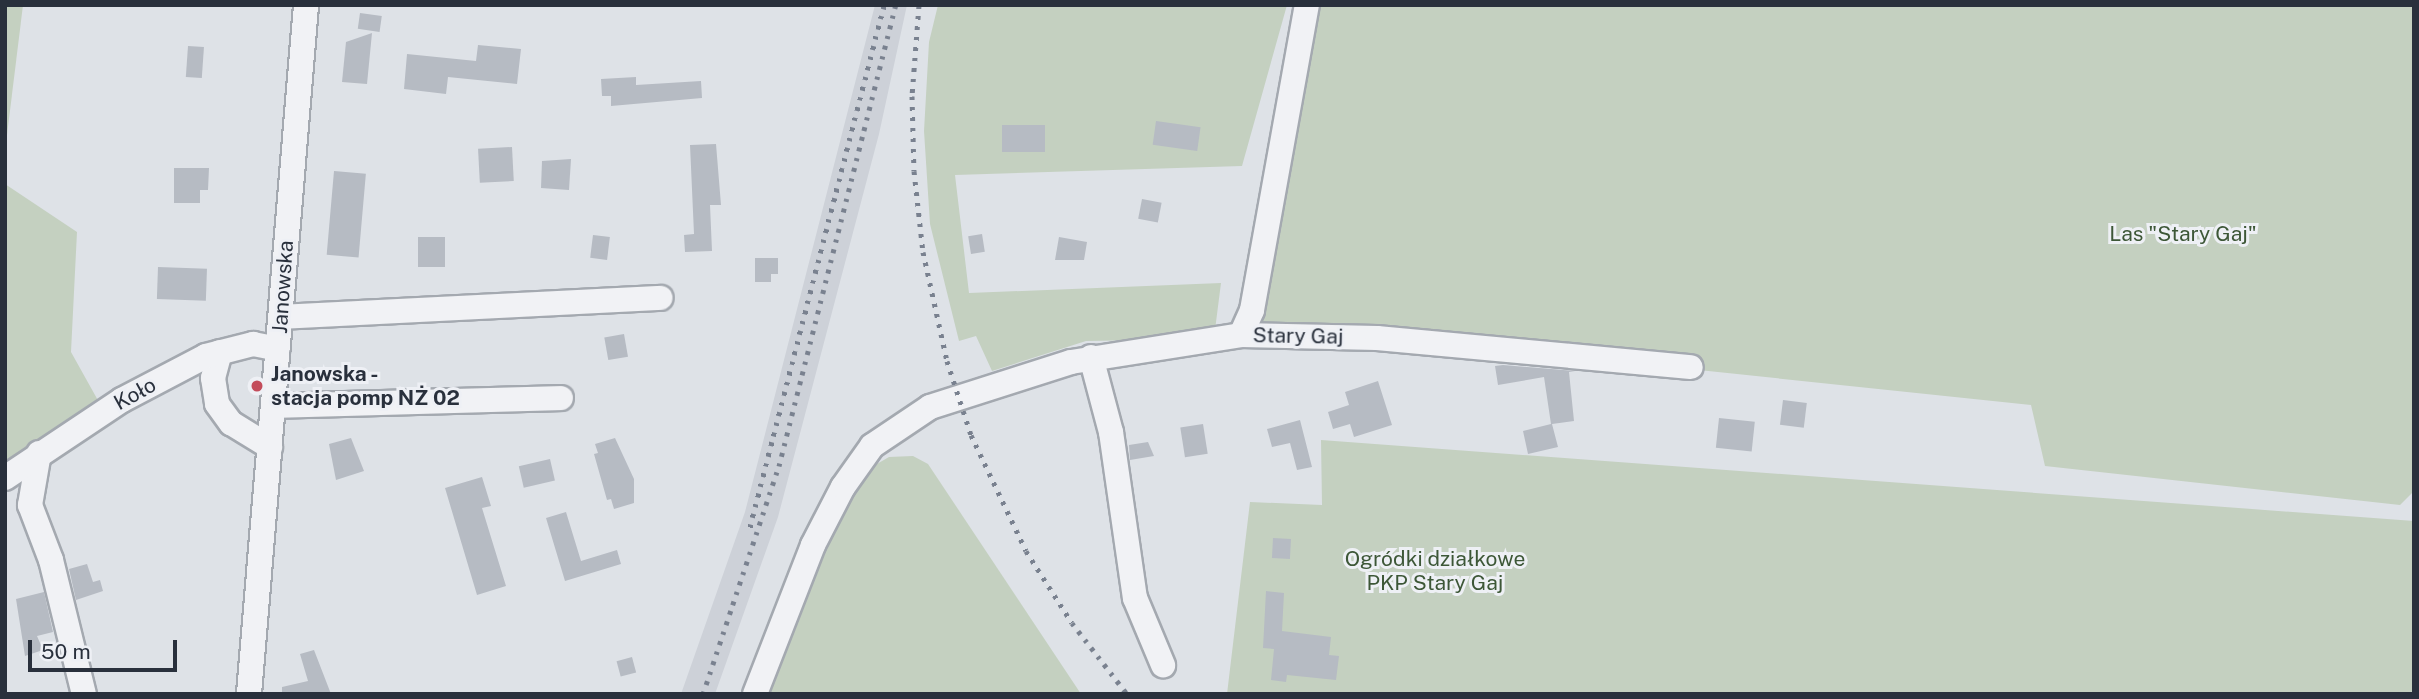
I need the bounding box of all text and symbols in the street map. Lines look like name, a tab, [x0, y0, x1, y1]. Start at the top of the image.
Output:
park label: Las "Stary Gaj"	[2109, 221, 2257, 247]
street label: Janowska	[267, 239, 299, 335]
street label: Stary Gaj	[1252, 323, 1344, 349]
place label: Janowska - stacja pomp NŻ 02	[271, 361, 460, 411]
street label: Koło	[109, 372, 161, 416]
marker: Janowska - stacja pomp NŻ 02	[249, 378, 265, 394]
park label: Ogródki działkowe PKP Stary Gaj	[1345, 546, 1525, 596]
scale bar	[32, 626, 180, 670]
text: 50 m	[41, 639, 91, 664]

